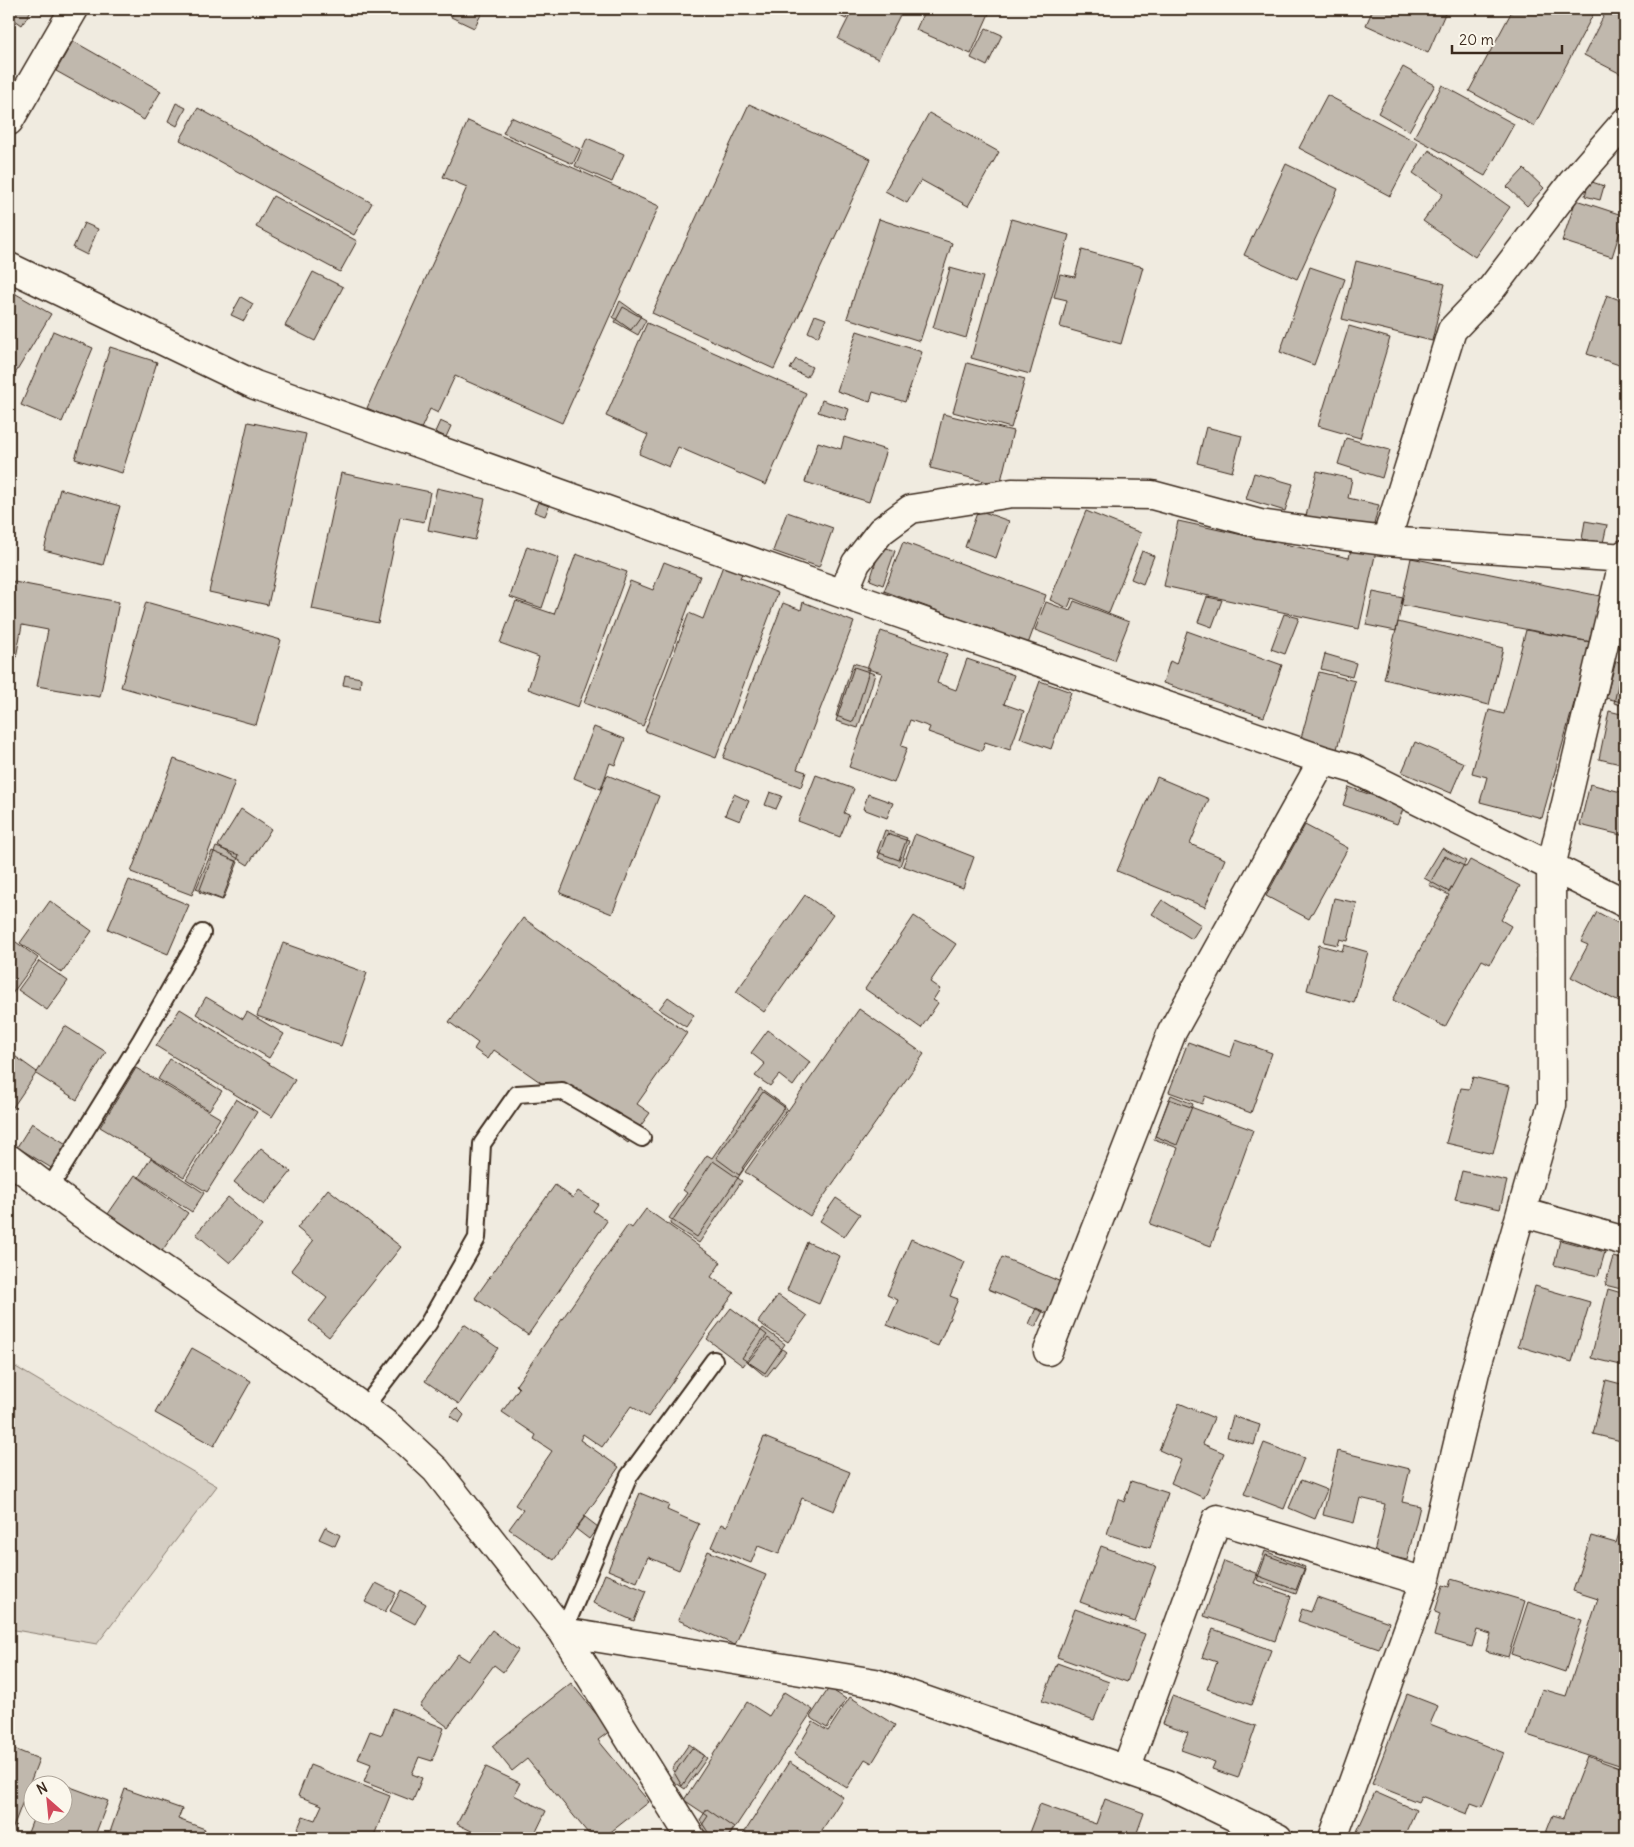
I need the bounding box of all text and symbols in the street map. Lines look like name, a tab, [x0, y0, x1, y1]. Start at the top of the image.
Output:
scale bar	[1452, 22, 1562, 54]
text: 20 m	[1459, 30, 1494, 49]
north arrow	[22, 1774, 72, 1824]
text: N	[34, 1778, 50, 1799]

